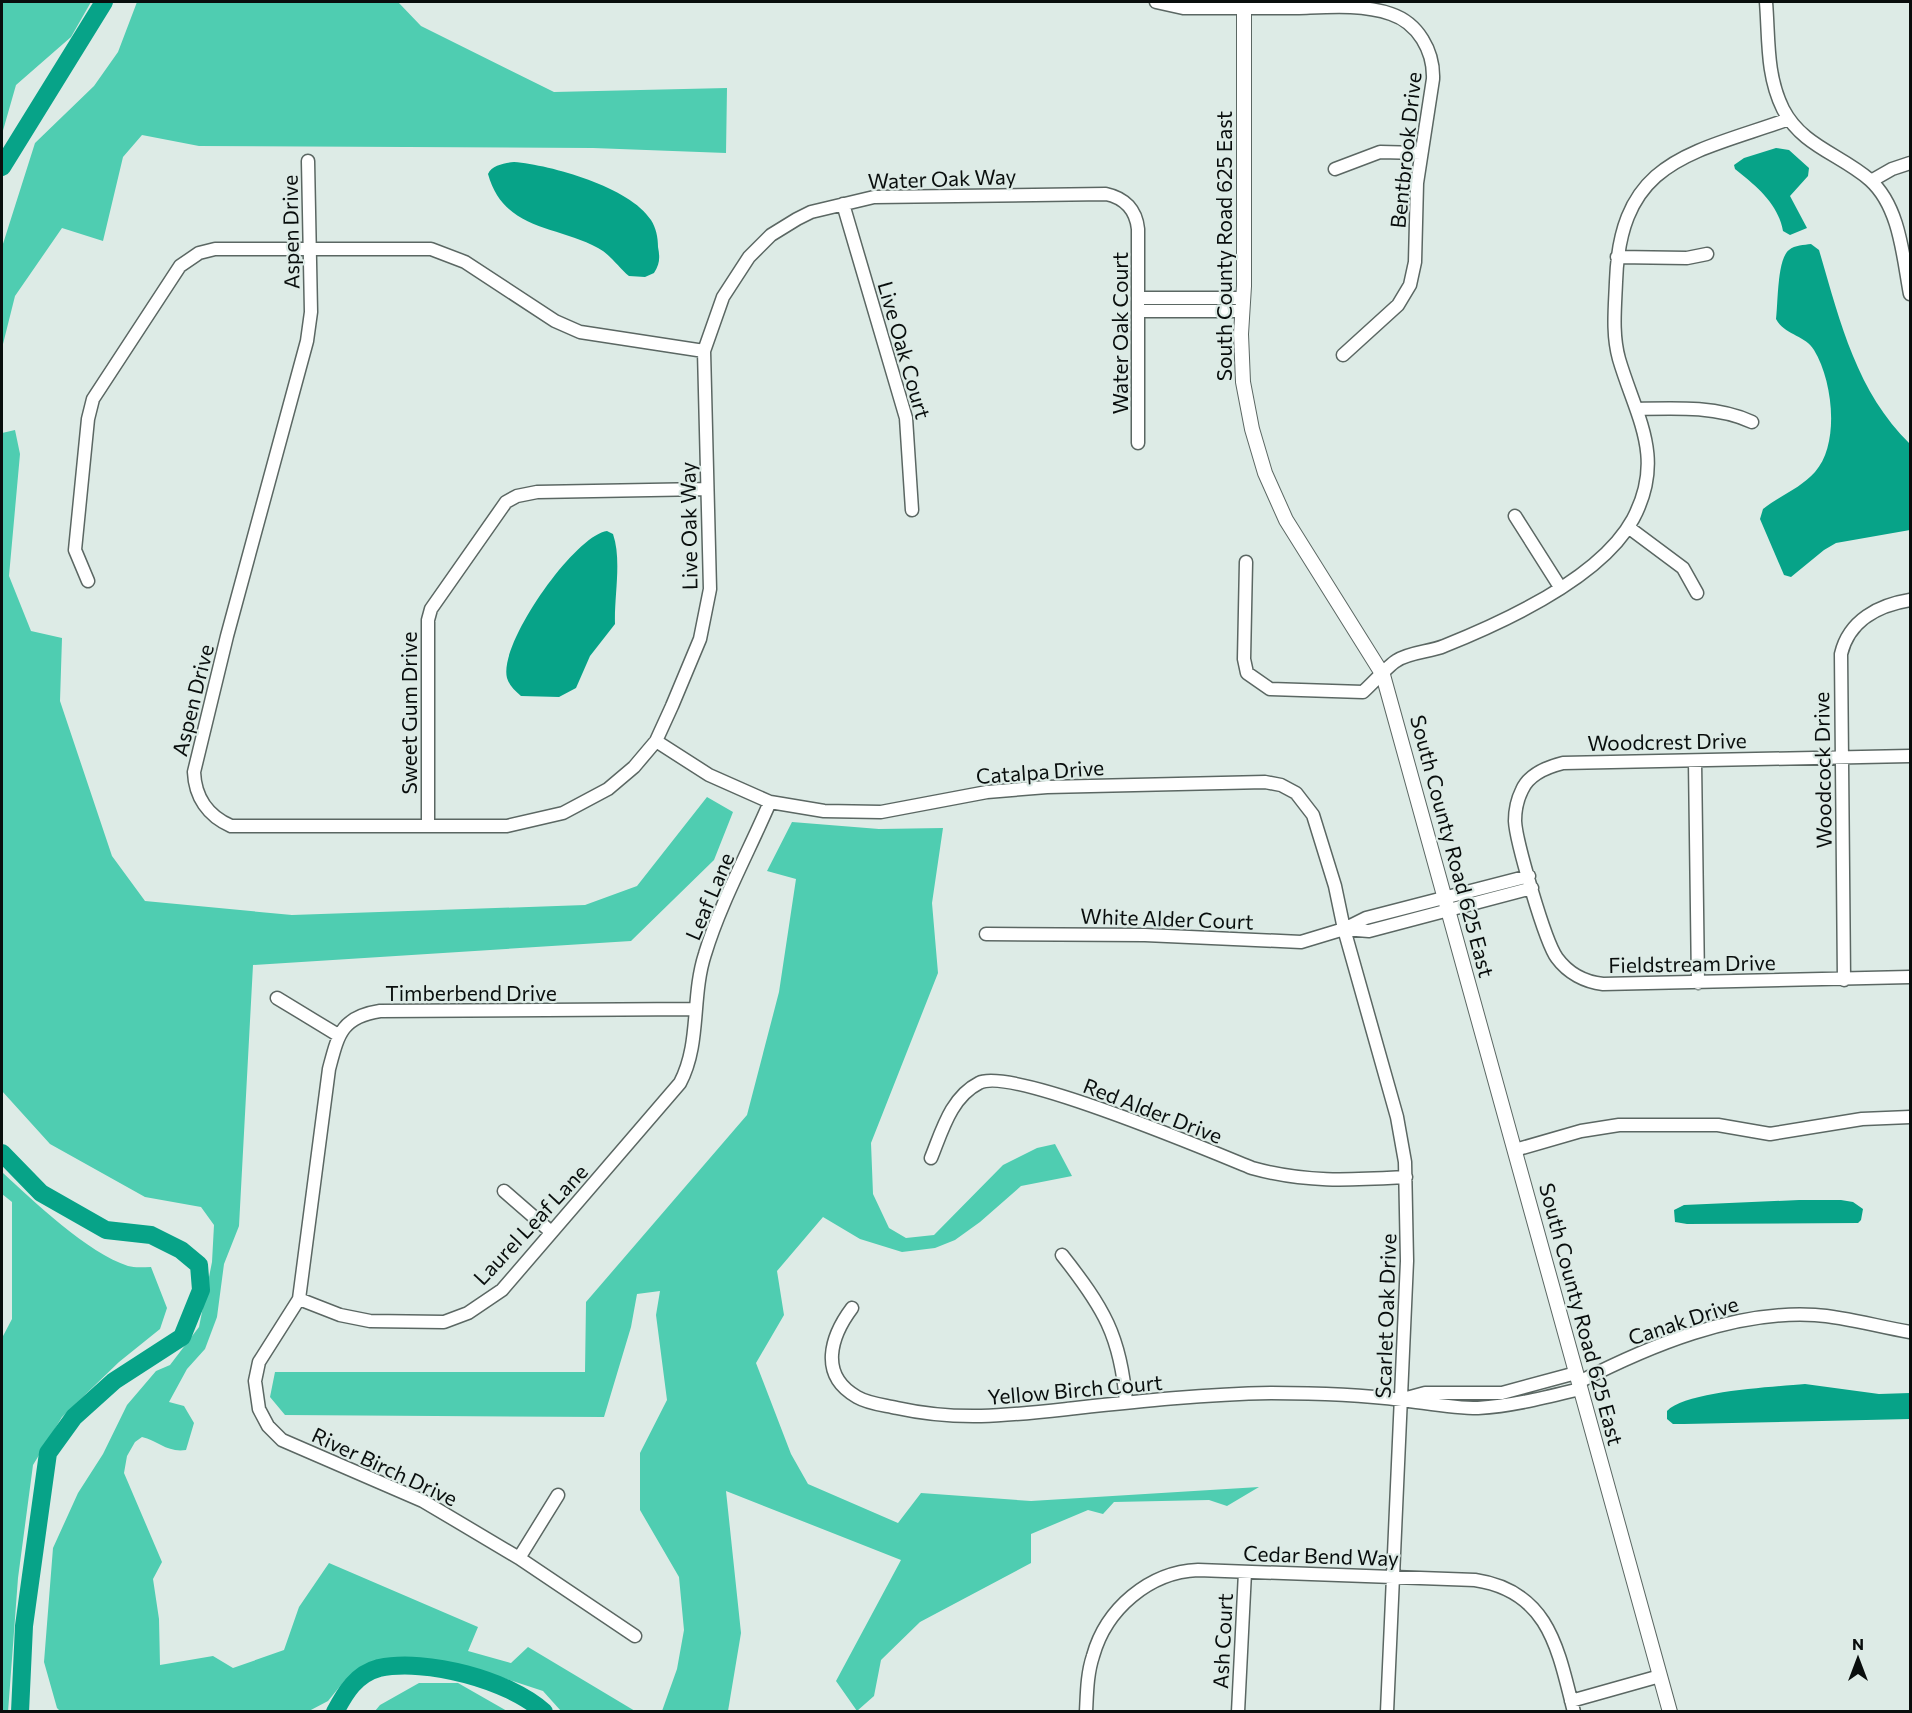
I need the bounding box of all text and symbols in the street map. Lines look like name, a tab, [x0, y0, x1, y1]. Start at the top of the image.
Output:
street label: Bentbrook Drive	[1384, 71, 1426, 229]
street label: South County Road 625 East	[1211, 111, 1236, 381]
street label: Water Oak Way	[867, 163, 1017, 193]
street label: Aspen Drive	[277, 175, 303, 289]
street label: Water Oak Court	[1107, 252, 1132, 414]
street label: Live Oak Court	[873, 278, 937, 422]
street label: Live Oak Way	[674, 461, 702, 590]
street label: Sweet Gum Drive	[396, 631, 421, 795]
street label: Aspen Drive	[166, 642, 218, 758]
street label: Woodcock Drive	[1808, 691, 1836, 849]
street label: South County Road 625 East	[1406, 712, 1500, 980]
street label: Woodcrest Drive	[1587, 727, 1747, 755]
street label: Catalpa Drive	[975, 754, 1105, 788]
street label: Leaf Lane	[679, 849, 739, 943]
street label: White Alder Court	[1080, 902, 1254, 934]
street label: Fieldstream Drive	[1608, 949, 1776, 977]
street label: Timberbend Drive	[385, 980, 557, 1005]
street label: Red Alder Drive	[1080, 1072, 1226, 1148]
street label: Laurel Leaf Lane	[468, 1159, 592, 1289]
street label: South County Road 625 East	[1535, 1180, 1629, 1448]
street label: Scarlet Oak Drive	[1370, 1233, 1400, 1399]
street label: Canak Drive	[1625, 1290, 1741, 1350]
street label: Yellow Birch Court	[986, 1369, 1164, 1409]
street label: River Birch Drive	[308, 1421, 462, 1511]
street label: Cedar Bend Way	[1243, 1540, 1399, 1570]
street label: Ash Court	[1207, 1593, 1237, 1689]
north arrow	[1828, 1629, 1888, 1689]
text: N	[1852, 1634, 1864, 1653]

